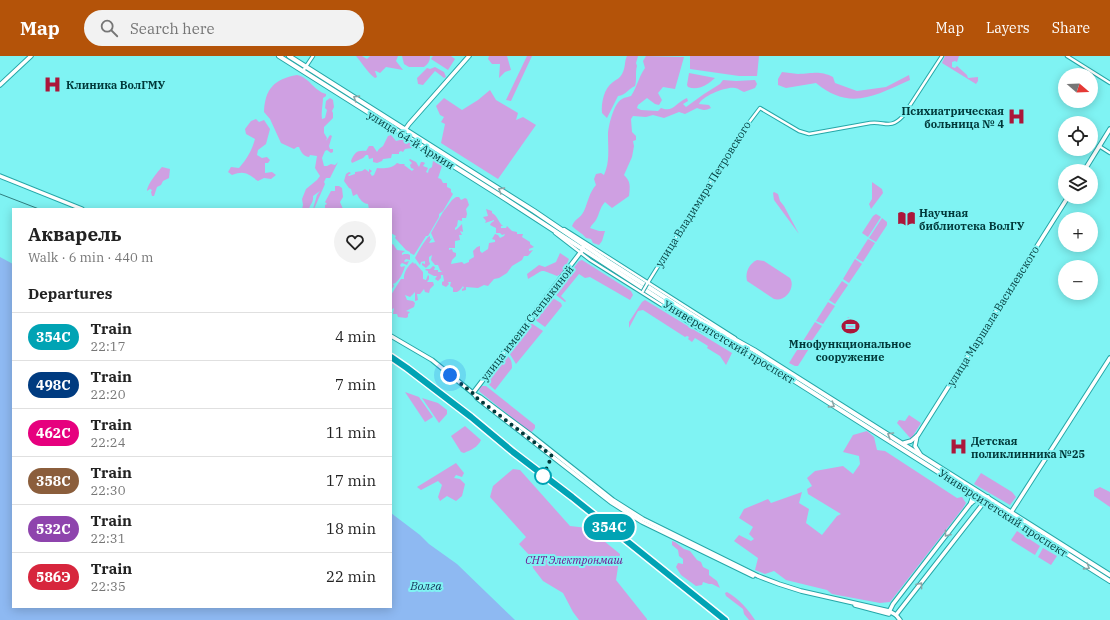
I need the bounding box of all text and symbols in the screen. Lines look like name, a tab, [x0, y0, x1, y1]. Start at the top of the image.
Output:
search box	[84, 10, 364, 46]
text: Map	[20, 16, 60, 40]
icon: search	[98, 17, 120, 39]
text: Search here	[130, 19, 214, 38]
text: Map	[936, 19, 964, 37]
text: Layers	[986, 19, 1030, 37]
text: Share	[1052, 19, 1090, 37]
north arrow	[1058, 68, 1098, 108]
map controls	[1058, 68, 1098, 300]
hospital icon: Клиника ВолГМУ	[43, 75, 63, 95]
place label: Клиника ВолГМУ	[66, 78, 166, 92]
one-way arrow	[353, 95, 360, 102]
place label: Психиатрическая больница № 4	[901, 104, 1004, 131]
hospital icon: Психиатрическая больница № 4	[1007, 107, 1027, 127]
street label: улица 64-й Армии	[365, 108, 457, 172]
button: locate	[1058, 116, 1098, 156]
street label: улица Владимира Петровского	[652, 118, 754, 270]
button: layers	[1058, 164, 1098, 204]
one-way arrow	[498, 187, 505, 195]
place label: Научная библиотека ВолГУ	[919, 206, 1025, 233]
library icon: Научная библиотека ВолГУ	[896, 209, 916, 229]
button: +	[1058, 212, 1098, 252]
button: heart	[334, 221, 376, 263]
text: Акварель	[28, 222, 122, 246]
street label: улица Маршала Василевского	[944, 243, 1042, 389]
text: Walk · 6 min · 440 m	[28, 249, 153, 266]
button: −	[1058, 260, 1098, 300]
street label: улица имени Степыкиной	[478, 262, 576, 384]
text: Departures	[28, 284, 112, 303]
street label: Университетский проспект	[661, 297, 798, 387]
sports icon: Мнофункциональное сооружение	[840, 316, 860, 336]
text: Train	[91, 319, 132, 338]
text: 4 min	[335, 327, 376, 346]
text: 354С	[36, 328, 71, 346]
place label: Мнофункциональное сооружение	[789, 337, 911, 364]
text: 22:17	[91, 338, 125, 355]
your location	[440, 365, 460, 385]
text: Train	[91, 367, 132, 386]
text: 7 min	[335, 375, 376, 394]
text: 498С	[36, 376, 71, 394]
text: 22:20	[91, 386, 125, 403]
one-way arrow	[828, 401, 835, 408]
text: Train	[91, 415, 132, 434]
text: 11 min	[326, 423, 376, 442]
text: 462С	[36, 424, 71, 442]
one-way arrow	[887, 433, 894, 440]
text: 22:24	[91, 434, 125, 451]
place label: Детская поликлинника №25	[971, 434, 1085, 461]
hospital icon: Детская поликлинника №25	[948, 437, 968, 457]
text: Train	[91, 463, 132, 482]
street label: Университетский проспект	[936, 466, 1070, 560]
unlabelled marker	[534, 467, 552, 485]
text: 17 min	[326, 471, 376, 490]
text: 358С	[36, 472, 71, 490]
text: 22:30	[91, 482, 125, 499]
text: Train	[91, 511, 132, 530]
line badge: 354С	[581, 514, 637, 540]
text: 354С	[592, 518, 626, 536]
text: 18 min	[326, 519, 376, 538]
text: 532С	[36, 520, 71, 538]
text: 22:31	[91, 530, 125, 547]
one-way arrow	[945, 530, 952, 537]
park label: СНТ Электронмаш	[525, 553, 623, 567]
text: Train	[91, 559, 132, 578]
one-way arrow	[1083, 562, 1090, 570]
text: 22 min	[326, 567, 376, 586]
text: 586Э	[36, 568, 71, 586]
text: 22:35	[91, 578, 126, 595]
water label: Волга	[409, 578, 442, 593]
one-way arrow	[916, 582, 923, 589]

